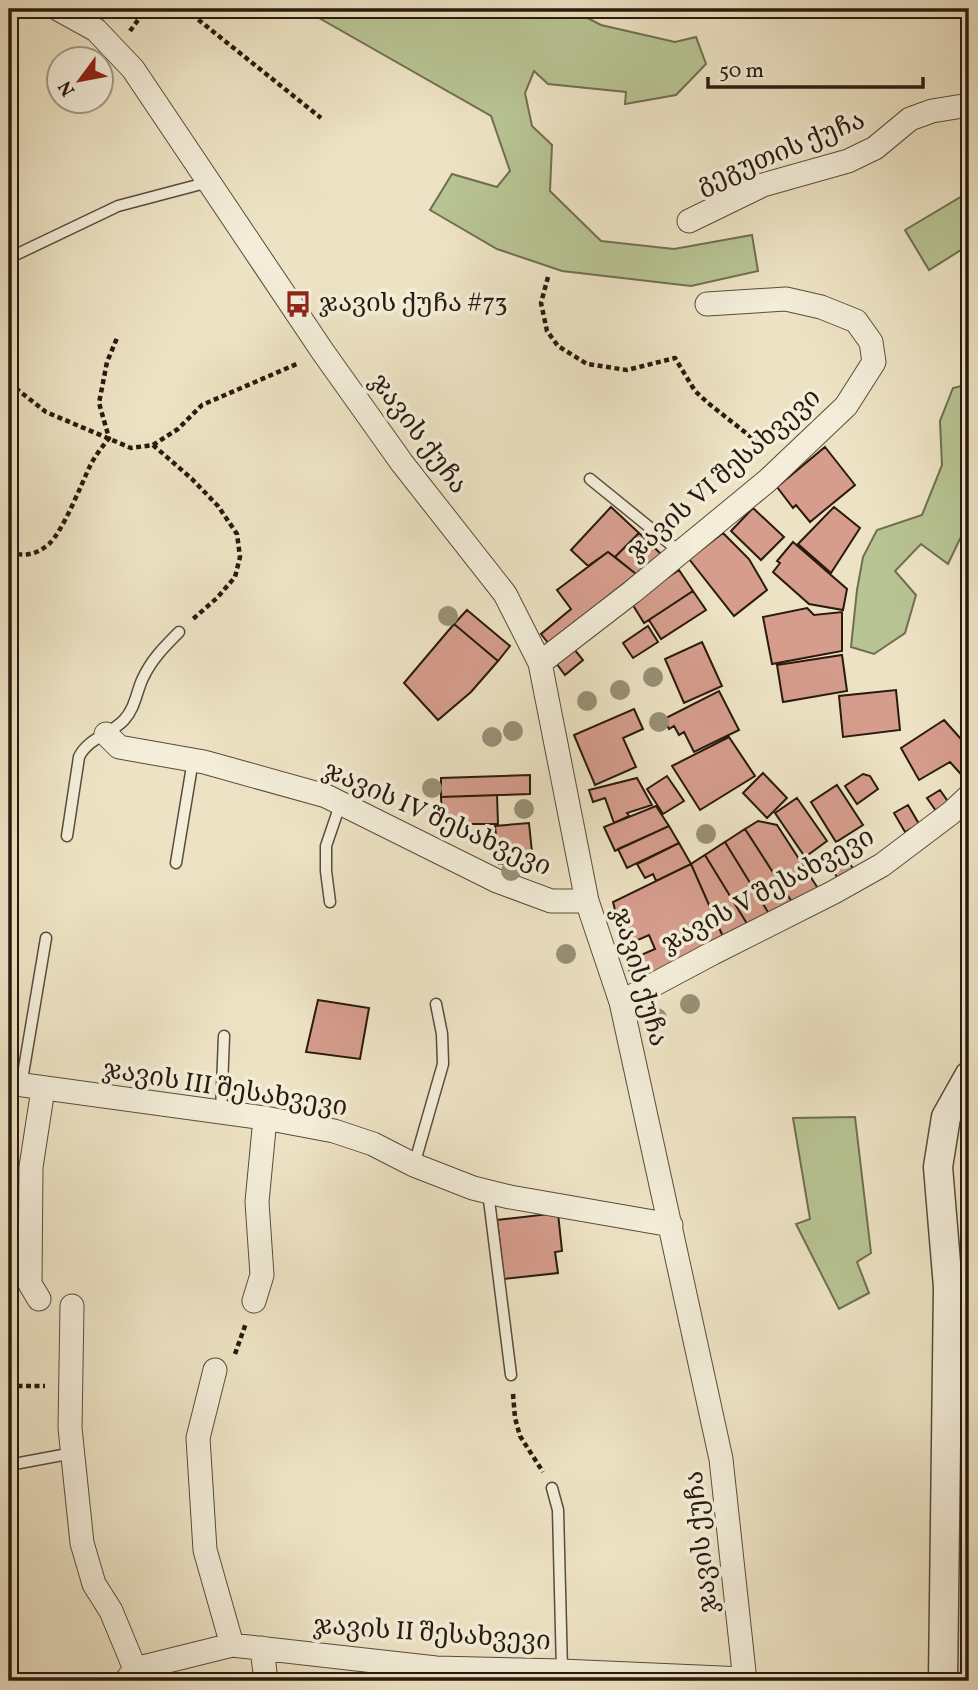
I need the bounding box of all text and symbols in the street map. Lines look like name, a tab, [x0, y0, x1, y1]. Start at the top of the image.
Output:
north arrow	[46, 46, 116, 116]
scale bar	[708, 46, 924, 90]
text: 50 m	[719, 57, 764, 86]
text: N	[52, 75, 82, 101]
street label: გეგუთის ქუჩა	[692, 103, 870, 203]
place label: ჯავის ქუჩა #73	[319, 286, 508, 322]
bus stop icon: ჯავის ქუჩა #73	[283, 289, 313, 319]
street label: ჯავის ქუჩა	[361, 366, 475, 502]
street label: ჯავის VI შესახვევი	[619, 381, 829, 569]
street label: ჯავის IV შესახვევი	[317, 753, 557, 885]
street label: ჯავის V შესახვევი	[655, 820, 881, 962]
street label: ჯავის ქუჩა	[602, 903, 676, 1051]
street label: ჯავის III შესახვევი	[100, 1052, 350, 1126]
street label: ჯავის ქუჩა	[677, 1469, 727, 1615]
street label: ჯავის II შესახვევი	[312, 1608, 552, 1660]

